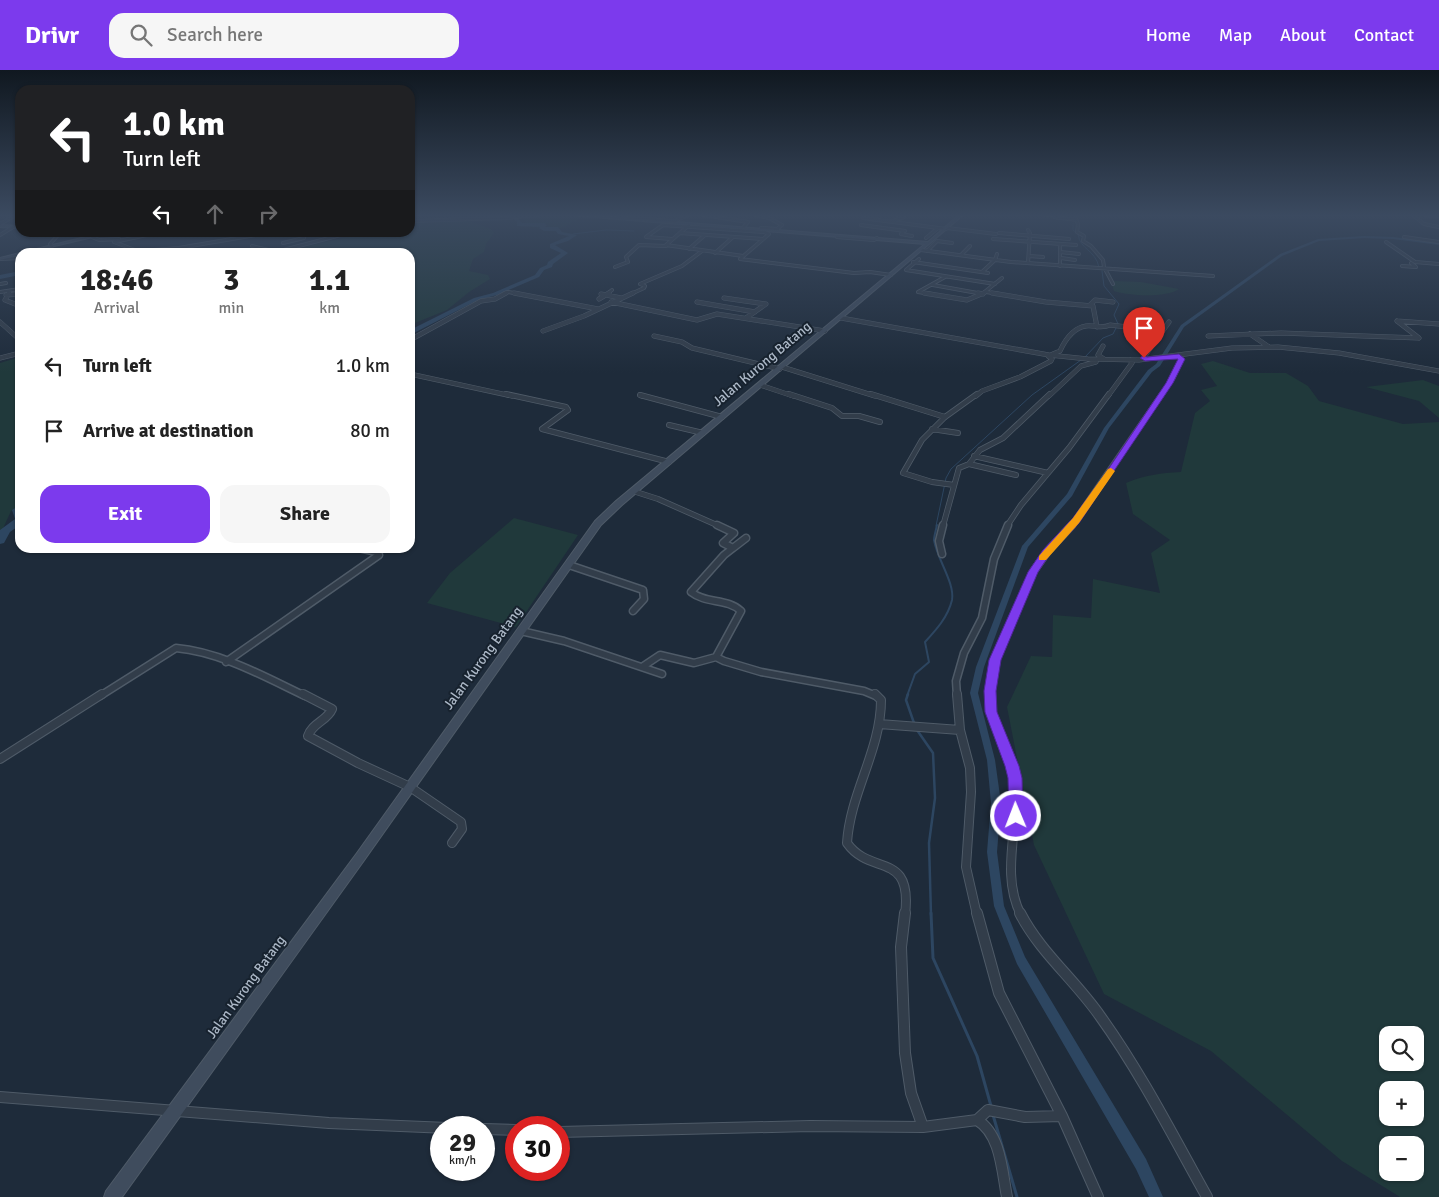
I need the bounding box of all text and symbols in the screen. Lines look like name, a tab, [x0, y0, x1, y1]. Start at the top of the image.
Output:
search box	[109, 13, 459, 58]
text: Drivr	[25, 20, 79, 50]
icon: search	[127, 21, 155, 49]
text: Search here	[167, 23, 263, 47]
text: Home	[1146, 24, 1191, 46]
text: Map	[1219, 24, 1252, 46]
text: About	[1280, 24, 1326, 46]
text: Contact	[1354, 24, 1414, 46]
text: 1.0 km	[123, 102, 225, 145]
icon: left	[40, 105, 105, 170]
text: Turn left	[123, 145, 201, 172]
icon: left	[148, 200, 176, 228]
icon: ahead	[201, 200, 229, 228]
icon: right	[254, 200, 282, 228]
text: 18:46	[80, 262, 154, 299]
text: 3	[223, 262, 239, 299]
text: 1.1	[309, 262, 350, 299]
text: Arrival	[94, 298, 140, 318]
text: min	[218, 298, 244, 318]
text: km	[319, 298, 340, 318]
pin	[1123, 307, 1165, 358]
icon: arrive	[1130, 314, 1158, 342]
street label: Jalan Kurong Batang	[709, 318, 815, 410]
icon: left	[40, 352, 68, 380]
text: Turn left	[83, 354, 152, 378]
text: 1.0 km	[336, 354, 390, 378]
icon: arrive	[40, 417, 68, 445]
text: Arrive at destination	[83, 419, 254, 443]
text: 80 m	[350, 419, 390, 443]
button: Exit	[40, 485, 210, 543]
button: Share	[220, 485, 390, 543]
street label: Jalan Kurong Batang	[440, 603, 526, 713]
position arrow	[989, 789, 1041, 841]
street label: Jalan Kurong Batang	[203, 932, 289, 1042]
map controls	[1379, 1026, 1424, 1181]
button: search	[1379, 1026, 1424, 1071]
button: +	[1379, 1081, 1424, 1126]
speed limit sign: 30	[505, 1116, 570, 1181]
text: 29	[449, 1127, 476, 1158]
button: −	[1379, 1136, 1424, 1181]
text: km/h	[449, 1153, 476, 1168]

